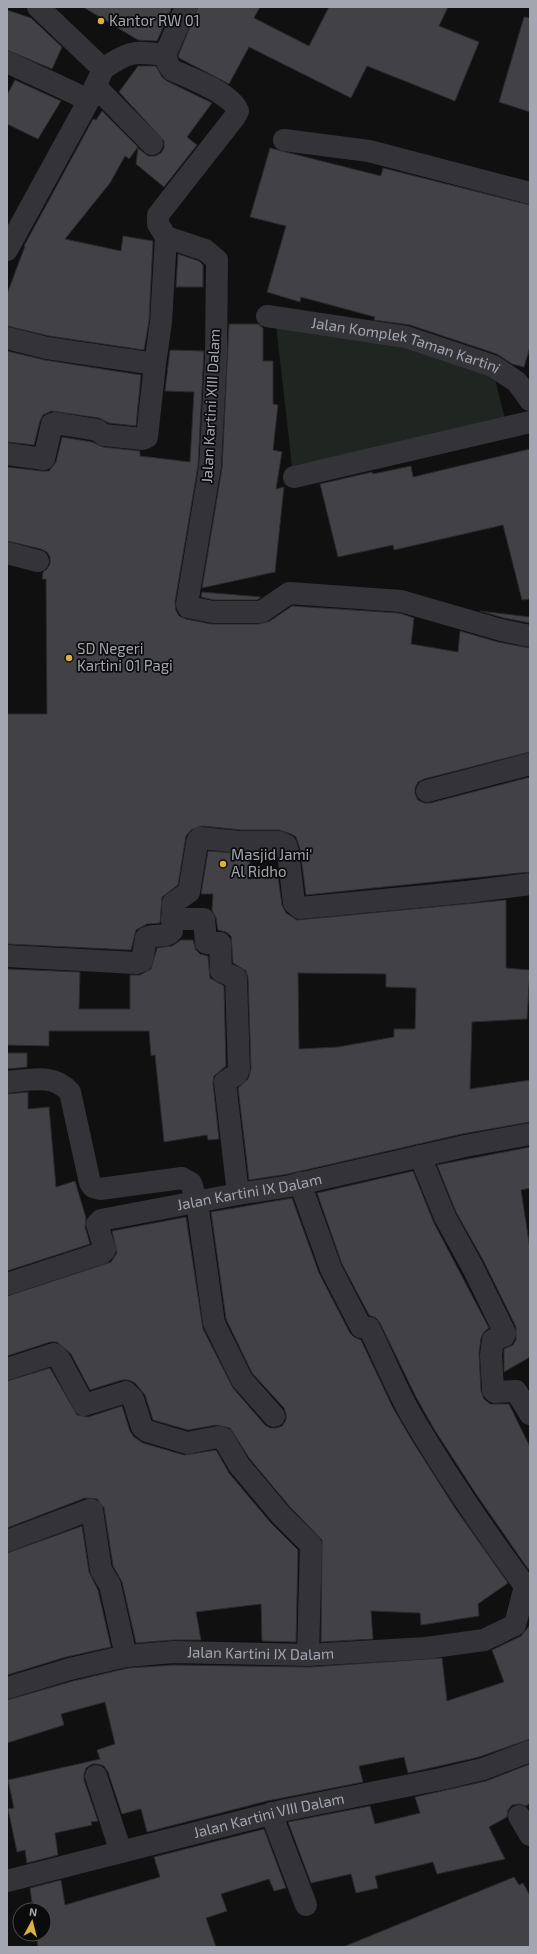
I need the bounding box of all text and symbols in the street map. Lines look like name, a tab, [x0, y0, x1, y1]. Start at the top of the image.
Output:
place label: Kantor RW 01	[109, 11, 200, 29]
marker: Kantor RW 01	[96, 16, 106, 26]
street label: Jalan Komplek Taman Kartini	[310, 313, 504, 376]
street label: Jalan Kartini XIII Dalam	[197, 328, 223, 484]
place label: SD Negeri Kartini 01 Pagi	[77, 639, 173, 674]
marker: SD Negeri Kartini 01 Pagi	[64, 653, 74, 663]
place label: Masjid Jami' Al Ridho	[231, 845, 312, 880]
marker: Masjid Jami' Al Ridho	[218, 859, 228, 869]
street label: Jalan Kartini IX Dalam	[175, 1169, 323, 1213]
street label: Jalan Kartini IX Dalam	[187, 1642, 334, 1663]
street label: Jalan Kartini VIII Dalam	[191, 1789, 346, 1841]
north arrow	[12, 1902, 52, 1942]
text: N	[29, 1905, 38, 1919]

